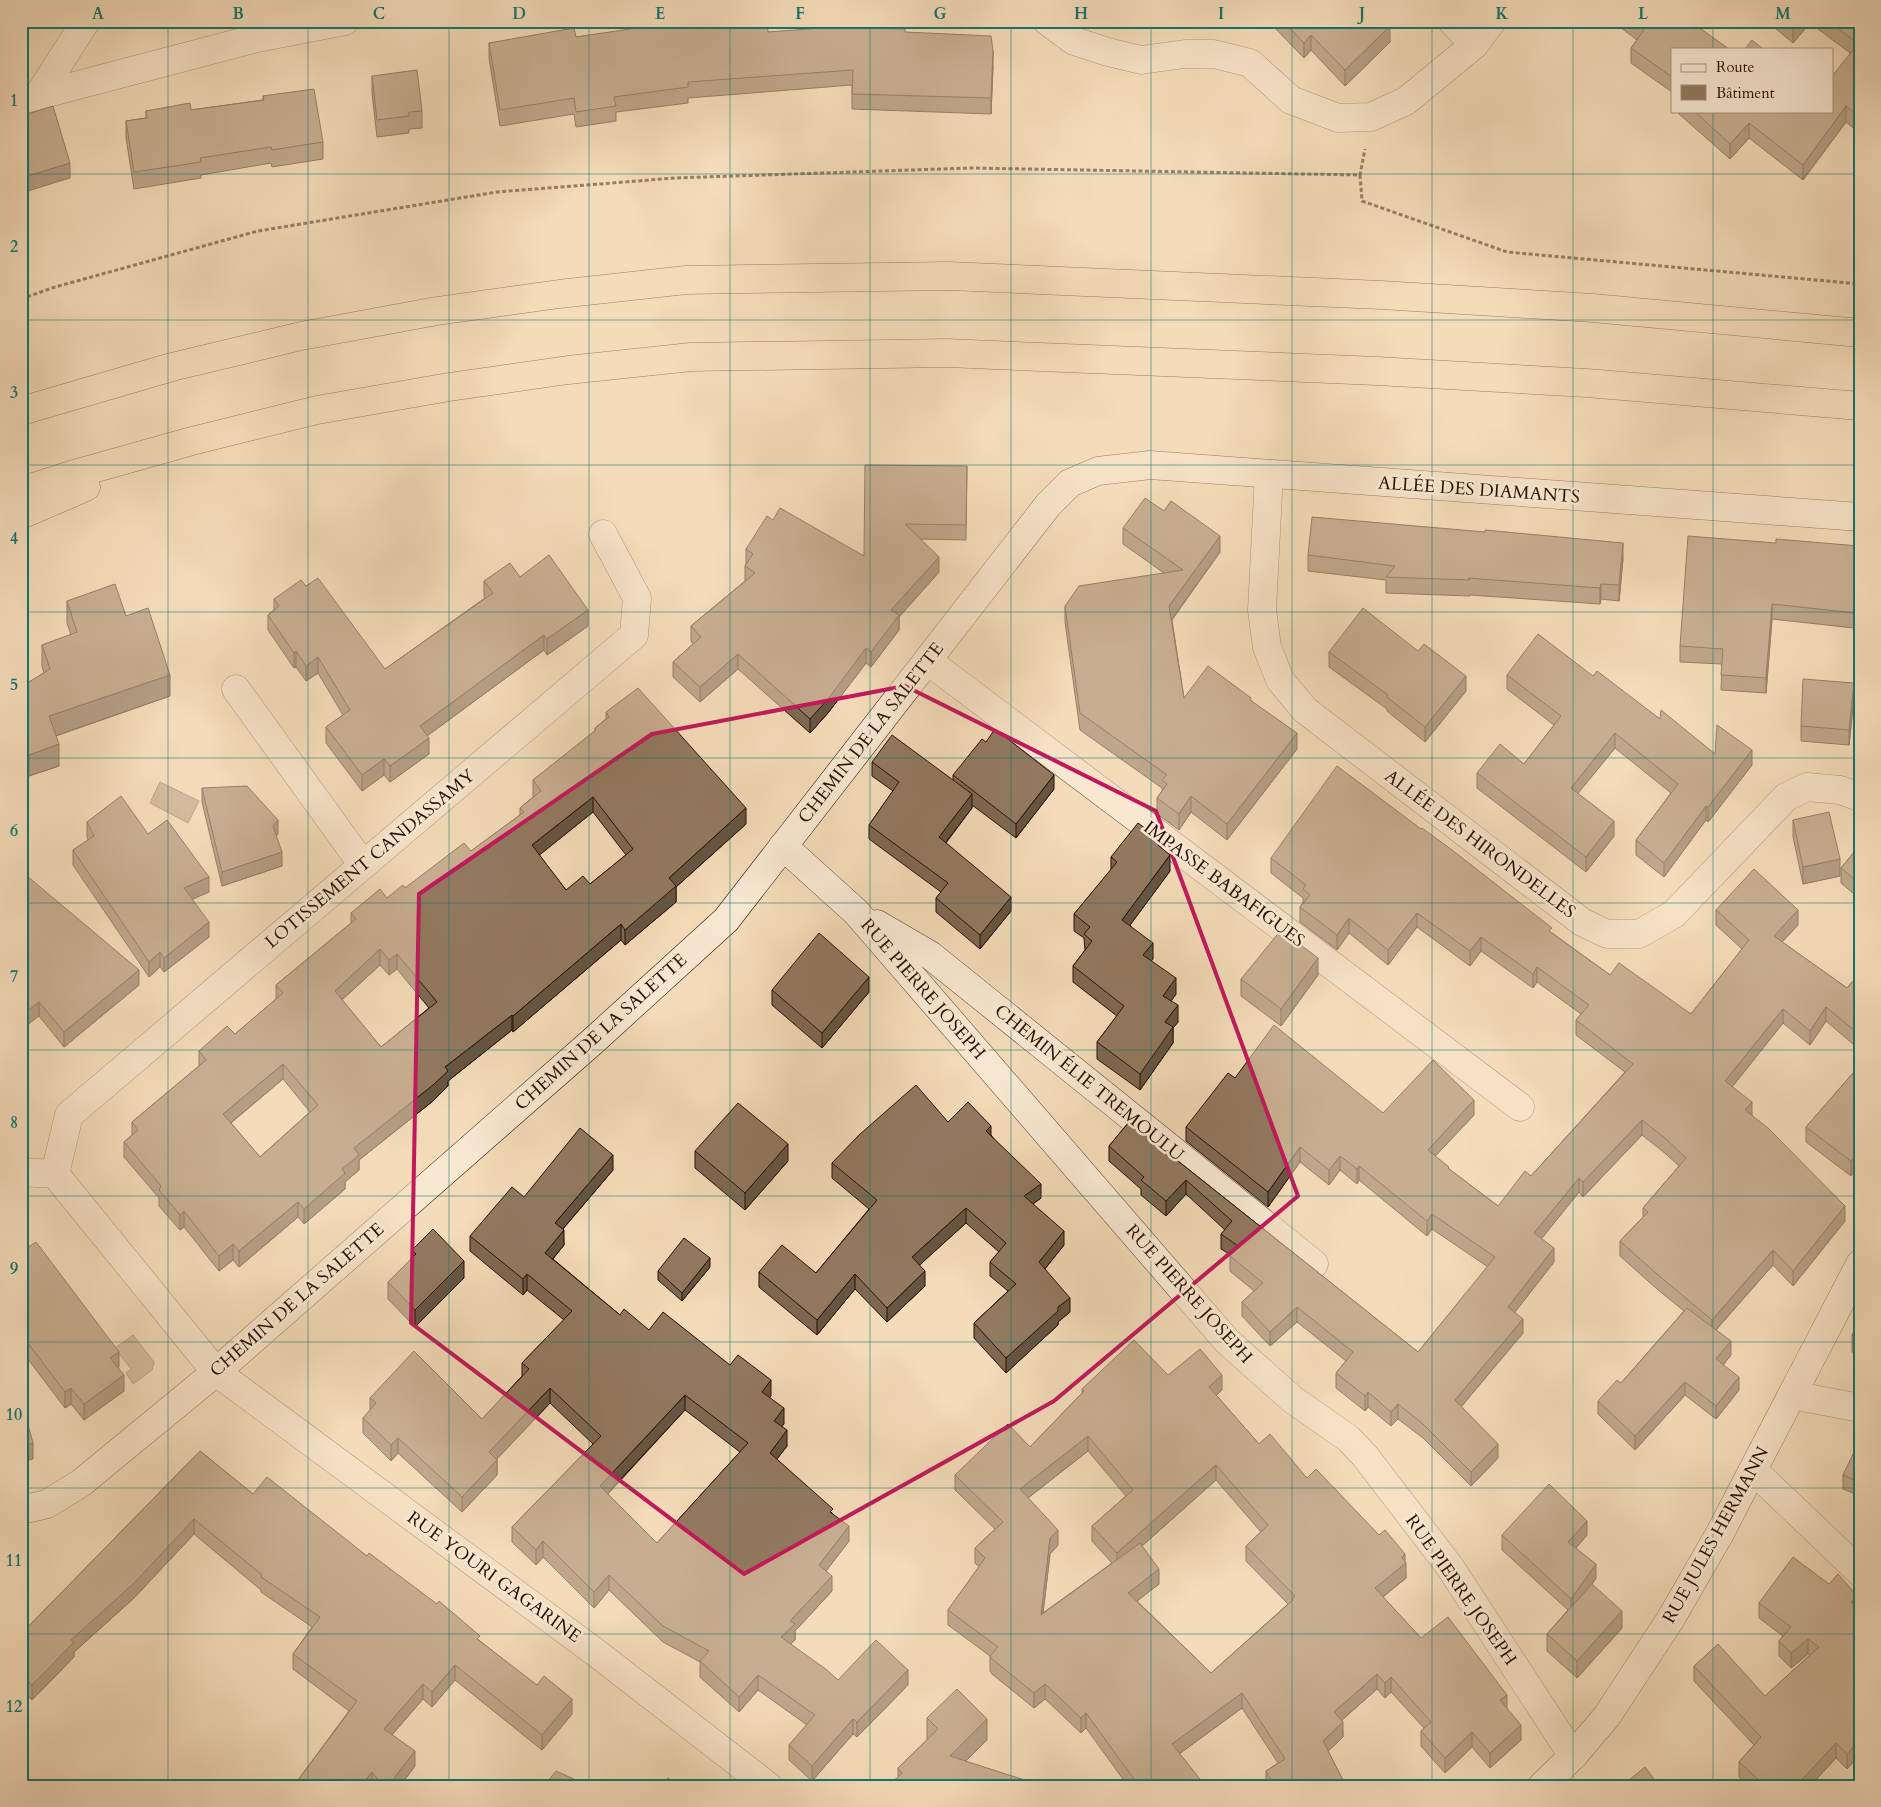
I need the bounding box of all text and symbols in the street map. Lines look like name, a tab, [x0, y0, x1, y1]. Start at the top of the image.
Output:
text: A	[92, 3, 104, 25]
text: B	[232, 3, 244, 25]
text: C	[373, 3, 385, 25]
text: D	[512, 3, 526, 25]
text: E	[655, 3, 665, 25]
text: F	[795, 3, 805, 25]
text: G	[933, 3, 947, 25]
text: H	[1074, 3, 1088, 25]
text: I	[1218, 3, 1224, 25]
text: J	[1357, 3, 1365, 25]
text: K	[1496, 3, 1509, 25]
text: L	[1638, 3, 1649, 25]
text: M	[1775, 3, 1791, 25]
legend	[1671, 48, 1834, 112]
text: Route	[1716, 57, 1754, 77]
text: Bâtiment	[1716, 83, 1775, 103]
text: 1	[10, 90, 18, 112]
text: 2	[10, 236, 18, 258]
text: 3	[10, 382, 18, 404]
street label: ALLÉE DES DIAMANTS	[1377, 470, 1581, 510]
text: 4	[10, 528, 18, 550]
street label: CHEMIN DE LA SALETTE	[792, 637, 950, 829]
text: 5	[10, 674, 18, 696]
street label: LOTISSEMENT CANDASSAMY	[260, 763, 481, 954]
street label: ALLÉE DES HIRONDELLES	[1379, 764, 1581, 924]
street label: IMPASSE BABAFIGUES	[1138, 815, 1310, 953]
text: 6	[10, 820, 18, 842]
street label: RUE PIERRE JOSEPH	[855, 913, 991, 1065]
street label: CHEMIN DE LA SALETTE	[510, 948, 692, 1116]
text: 7	[10, 966, 18, 988]
street label: CHEMIN ÉLIE TREMOULU	[989, 999, 1189, 1167]
text: 8	[10, 1112, 18, 1134]
street label: CHEMIN DE LA SALETTE	[204, 1217, 390, 1383]
street label: RUE PIERRE JOSEPH	[1120, 1219, 1258, 1369]
text: 9	[10, 1258, 18, 1280]
text: 10	[6, 1404, 22, 1426]
street label: RUE JULES HERMANN	[1657, 1441, 1775, 1628]
street label: RUE YOURI GAGARINE	[402, 1505, 586, 1649]
street label: RUE PIERRE JOSEPH	[1399, 1509, 1523, 1671]
text: 11	[6, 1550, 22, 1572]
text: 12	[6, 1696, 22, 1718]

